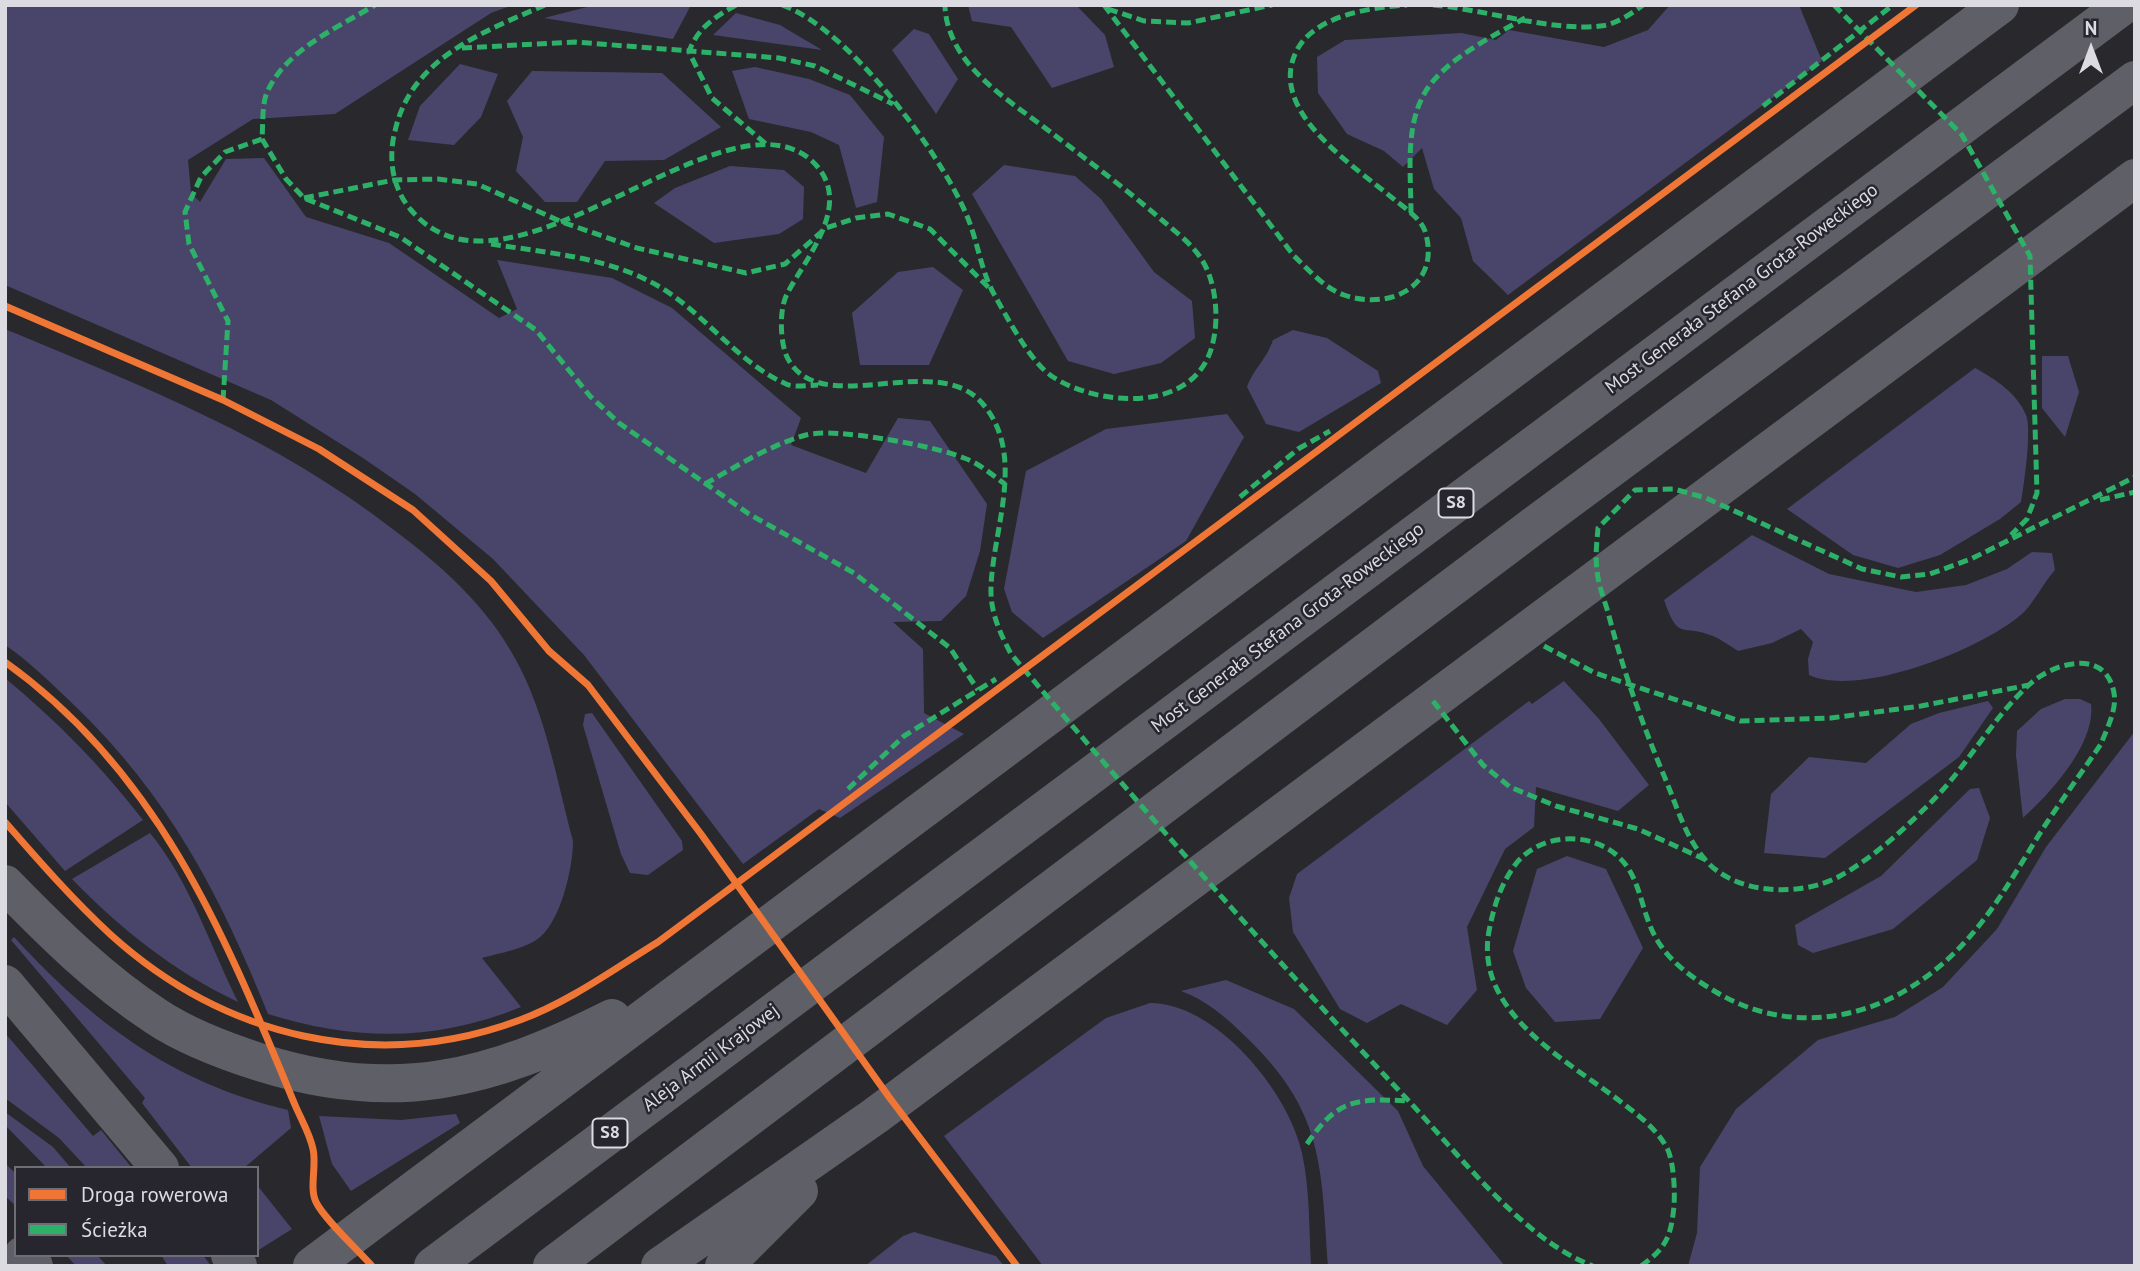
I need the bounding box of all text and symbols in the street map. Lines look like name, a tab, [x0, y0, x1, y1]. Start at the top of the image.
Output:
north arrow	[2056, 14, 2126, 84]
text: N	[2085, 16, 2097, 40]
street label: Most Generała Stefana Grota-Roweckiego	[1601, 179, 1883, 399]
road number: S8	[1438, 489, 1474, 518]
street label: Most Generała Stefana Grota-Roweckiego	[1147, 518, 1429, 738]
street label: Aleja Armii Krajowej	[638, 999, 784, 1117]
road number: S8	[592, 1118, 628, 1148]
legend	[14, 1166, 259, 1257]
text: Droga rowerowa	[81, 1181, 228, 1208]
text: Ścieżka	[81, 1216, 148, 1243]

